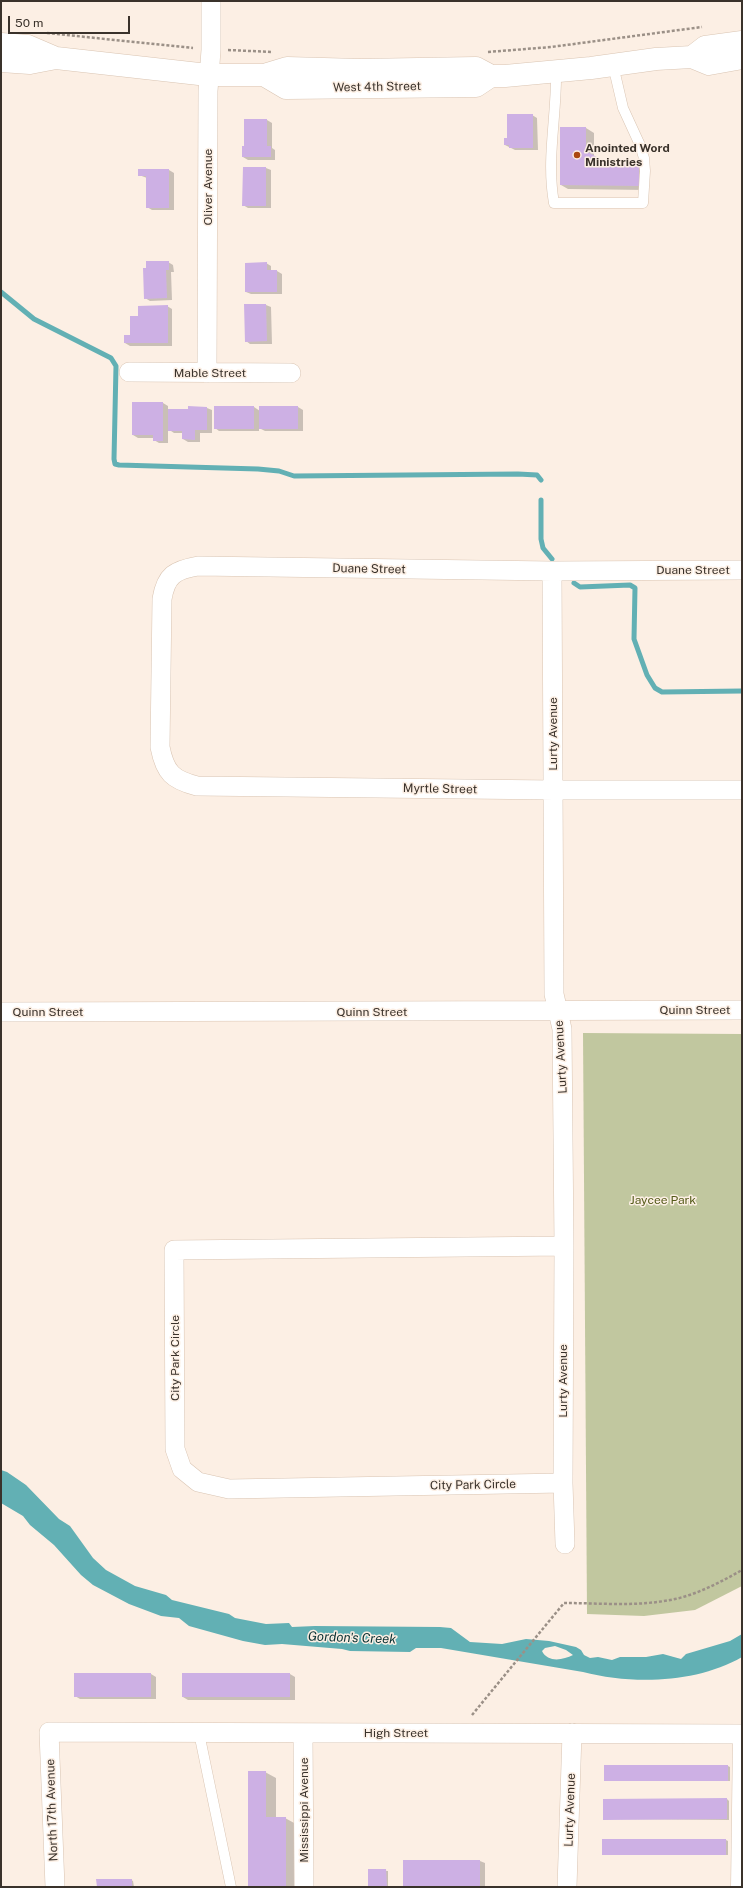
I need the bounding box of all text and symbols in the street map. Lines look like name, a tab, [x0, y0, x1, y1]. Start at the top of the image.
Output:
scale bar	[10, 8, 132, 34]
text: 50 m	[15, 16, 43, 30]
street label: West 4th Street	[333, 79, 421, 95]
place label: Anointed Word Ministries	[585, 141, 670, 169]
street label: Oliver Avenue	[201, 149, 215, 225]
marker: Anointed Word Ministries	[572, 150, 582, 160]
street label: Mable Street	[174, 366, 246, 380]
street label: Duane Street	[332, 561, 406, 577]
street label: Duane Street	[656, 563, 730, 577]
street label: Lurty Avenue	[546, 697, 560, 771]
street label: Myrtle Street	[403, 781, 477, 797]
street label: Quinn Street	[660, 1003, 730, 1017]
street label: Quinn Street	[13, 1005, 83, 1019]
street label: Quinn Street	[337, 1005, 407, 1019]
street label: Lurty Avenue	[552, 1020, 570, 1094]
park label: Jaycee Park	[630, 1193, 696, 1207]
street label: City Park Circle	[168, 1315, 182, 1401]
street label: Lurty Avenue	[556, 1344, 570, 1418]
street label: City Park Circle	[430, 1477, 516, 1493]
water label: Gordon's Creek	[308, 1629, 396, 1647]
street label: High Street	[364, 1726, 428, 1740]
street label: Mississippi Avenue	[297, 1757, 311, 1863]
street label: North 17th Avenue	[43, 1758, 61, 1862]
street label: Lurty Avenue	[562, 1773, 578, 1847]

